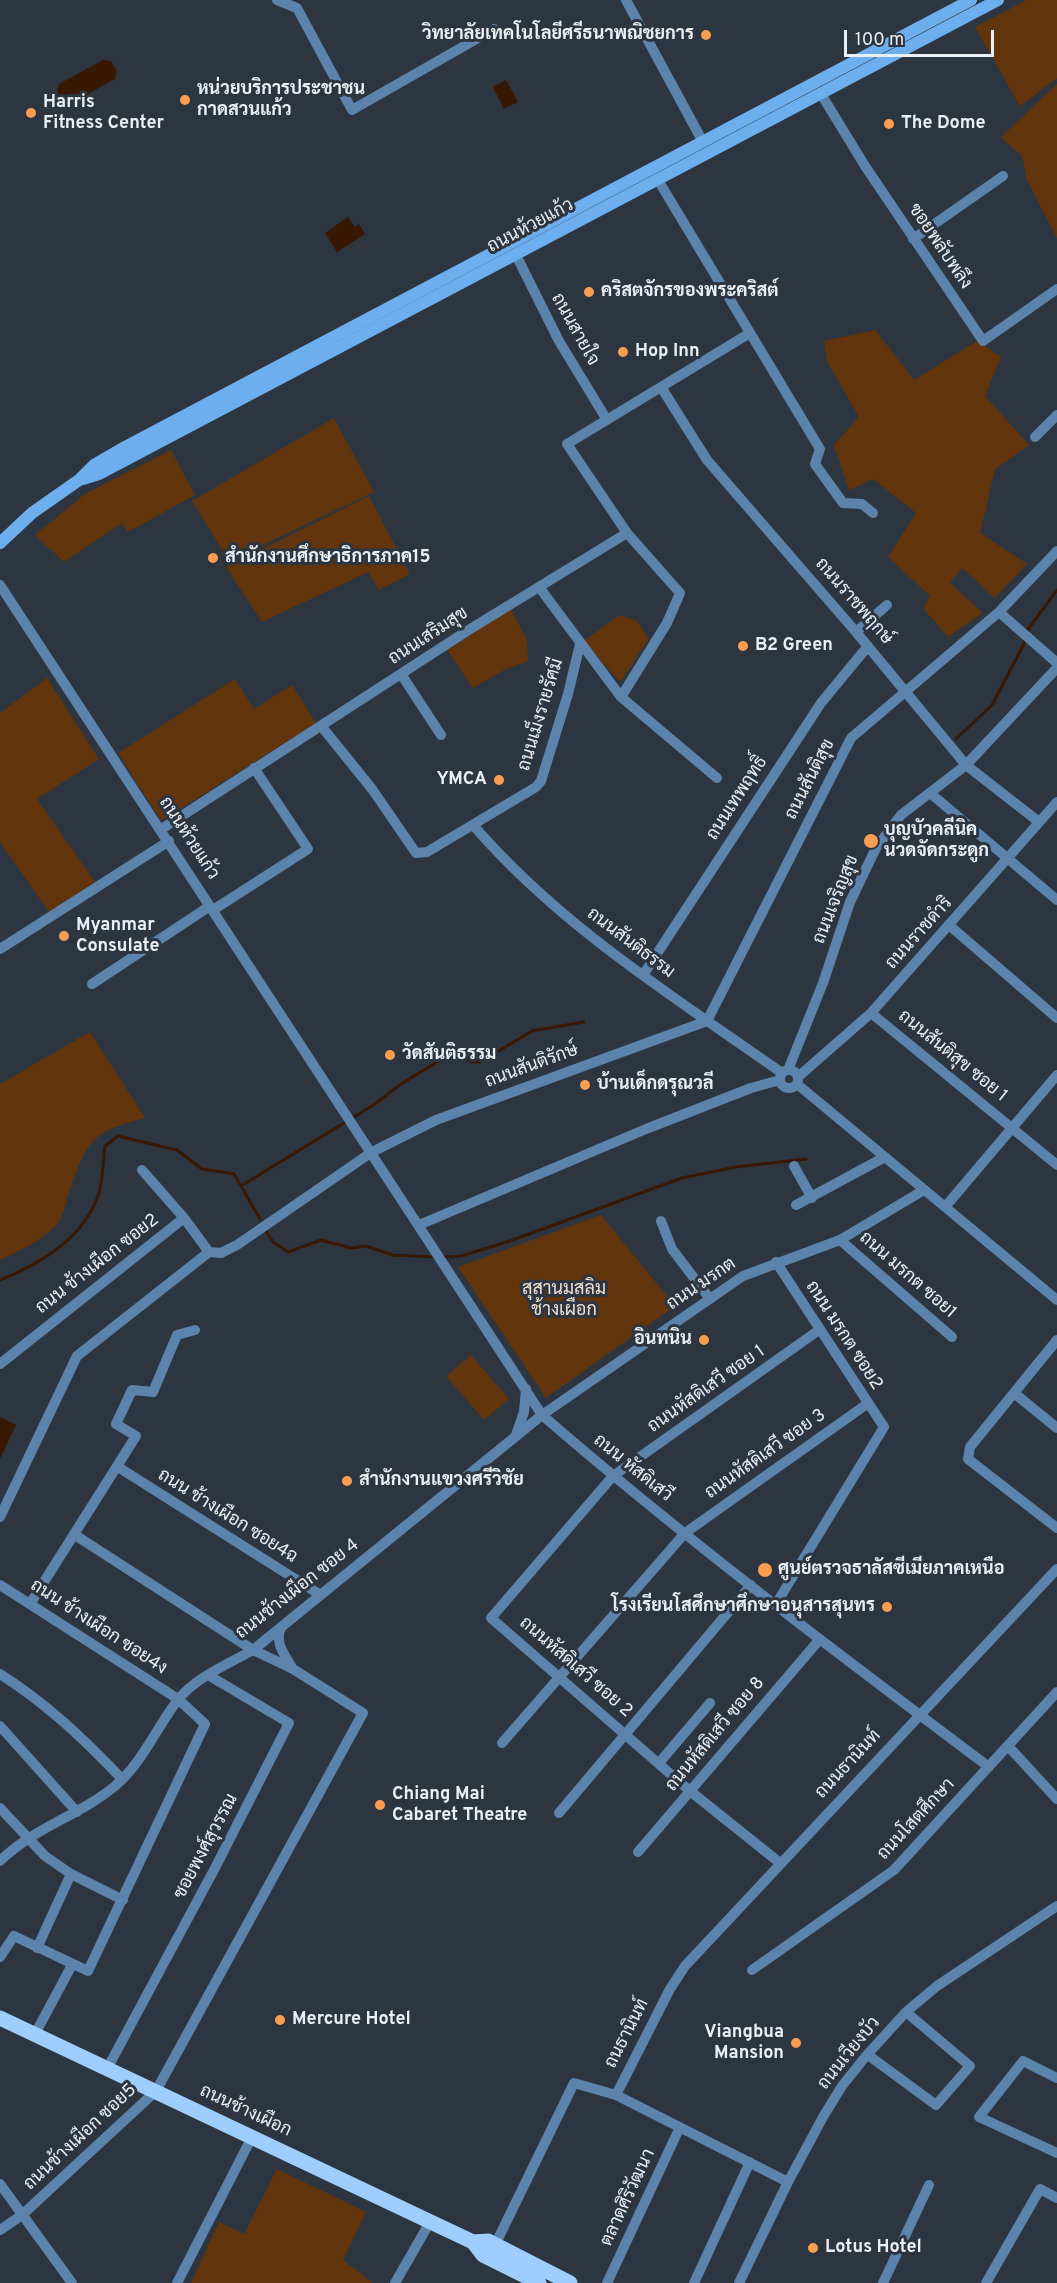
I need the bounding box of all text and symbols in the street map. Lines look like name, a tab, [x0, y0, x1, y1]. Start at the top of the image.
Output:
scale bar	[847, 18, 997, 56]
place label: วิทยาลัยเทคโนโลยีศรีธนาพณิชยการ	[422, 24, 694, 46]
marker: วิทยาลัยเทคโนโลยีศรีธนาพณิชยการ	[699, 28, 713, 42]
text: 100 m	[855, 29, 904, 52]
place label: หน่วยบริการประชาชน กาดสวนแก้ว	[197, 79, 365, 122]
place label: Harris Fitness Center	[43, 92, 164, 134]
marker: หน่วยบริการประชาชน กาดสวนแก้ว	[178, 93, 192, 107]
marker: Harris Fitness Center	[24, 106, 38, 120]
place label: The Dome	[901, 113, 986, 135]
marker: The Dome	[882, 117, 896, 131]
street label: ถนนห้วยแก้ว	[484, 195, 578, 259]
street label: ซอยพลับพลึง	[902, 200, 976, 294]
place label: คริสตจักรของพระคริสต์	[601, 281, 779, 303]
marker: คริสตจักรของพระคริสต์	[582, 285, 596, 299]
street label: ถนนสายใจ	[545, 290, 603, 370]
place label: Hop Inn	[635, 341, 700, 363]
marker: Hop Inn	[616, 345, 630, 359]
place label: สำนักงานศึกษาธิการภาค15	[225, 547, 430, 569]
marker: สำนักงานศึกษาธิการภาค15	[206, 551, 220, 565]
street label: ถนนราชพฤกษ์	[810, 554, 896, 650]
street label: ถนนเสริมสุข	[385, 603, 473, 671]
place label: B2 Green	[755, 635, 833, 657]
marker: B2 Green	[736, 639, 750, 653]
street label: ถนนเม็งรายรัศมี	[515, 656, 569, 774]
street label: ถนนสันติสุข	[782, 736, 840, 824]
street label: ถนนเทพฤทธิ์	[703, 753, 773, 845]
place label: YMCA	[436, 769, 487, 791]
marker: YMCA	[492, 773, 506, 787]
street label: ถนนห้วยแก้ว	[153, 794, 223, 884]
place label: บุญบัวคลีนิค นวดจัดกระดูก	[884, 820, 989, 862]
marker: บุญบัวคลีนิค นวดจัดกระดูก	[862, 832, 880, 850]
street label: ถนนเจริญสุข	[809, 852, 865, 948]
street label: ถนนราชดำริ	[882, 893, 958, 975]
street label: ถนนสันติธรรม	[582, 904, 678, 984]
place label: Myanmar Consulate	[76, 915, 159, 958]
marker: Myanmar Consulate	[57, 929, 71, 943]
street label: ถนนสันติสุข ซอย 1	[893, 1006, 1011, 1108]
street label: ถนนสันติรักษ์	[483, 1040, 581, 1094]
place label: วัดสันติธรรม	[402, 1044, 496, 1066]
marker: วัดสันติธรรม	[383, 1048, 397, 1062]
place label: บ้านเด็กดรุณวลี	[597, 1074, 714, 1096]
marker: บ้านเด็กดรุณวลี	[578, 1078, 592, 1092]
street label: ถนน ช้างเผือก ซอย2	[32, 1210, 164, 1320]
street label: ถนน มรกต ซอย1	[854, 1228, 960, 1324]
street label: ถนน มรกต	[663, 1254, 741, 1316]
street label: ถนน มรกต ซอย2	[800, 1277, 886, 1395]
park label: สุสานมุสลิม ช้างเผือก	[522, 1279, 606, 1322]
place label: อินทนิน	[634, 1329, 692, 1351]
marker: อินทนิน	[697, 1333, 711, 1347]
street label: ถนนหัสดิเสวี ซอย 1	[644, 1341, 770, 1439]
street label: ถนนหัสดิเสวี ซอย 3	[701, 1405, 831, 1505]
street label: ถนน หัสดิเสวี	[588, 1431, 676, 1507]
street label: ถนน ช้างเผือก ซอย4ฉ	[153, 1465, 301, 1569]
place label: สำนักงานแขวงศรีวิชัย	[359, 1470, 524, 1492]
marker: สำนักงานแขวงศรีวิชัย	[340, 1474, 354, 1488]
street label: ถนนช้างเผือก ซอย 4	[232, 1535, 364, 1645]
place label: ศูนย์ตรวจธาลัสซีเมียภาคเหนือ	[778, 1559, 1004, 1581]
marker: ศูนย์ตรวจธาลัสซีเมียภาคเหนือ	[756, 1561, 774, 1579]
street label: ถนน ช้างเผือก ซอย4ง	[26, 1576, 170, 1680]
place label: โรงเรียนโสศึกษาศึกษาอนุสารสุนทร	[611, 1596, 875, 1618]
marker: โรงเรียนโสศึกษาศึกษาอนุสารสุนทร	[880, 1600, 894, 1614]
street label: ถนนหัสดิเสวี ซอย 2	[514, 1613, 636, 1723]
street label: ถนนหัสดิเสวี ซอย 8	[662, 1673, 770, 1797]
street label: ถนนธานินท์	[812, 1726, 886, 1804]
street label: ถนนโสตศึกษา	[874, 1775, 960, 1865]
place label: Chiang Mai Cabaret Theatre	[392, 1784, 527, 1826]
street label: ซอยพงศ์สุวรรณ	[170, 1791, 244, 1903]
marker: Chiang Mai Cabaret Theatre	[373, 1798, 387, 1812]
street label: ถนธานินท์	[601, 1996, 655, 2072]
place label: Mercure Hotel	[292, 2009, 411, 2031]
marker: Mercure Hotel	[273, 2013, 287, 2027]
street label: ถนนเวียงบัว	[814, 2013, 886, 2095]
place label: Viangbua Mansion	[704, 2022, 784, 2064]
marker: Viangbua Mansion	[789, 2036, 803, 2050]
street label: ถนนช้างเผือก ซอย5	[20, 2080, 142, 2196]
street label: ถนนช้างเผือก	[196, 2081, 294, 2143]
street label: ตลาดศิริวัฒนา	[597, 2146, 661, 2250]
place label: Lotus Hotel	[825, 2237, 922, 2259]
marker: Lotus Hotel	[806, 2241, 820, 2255]

